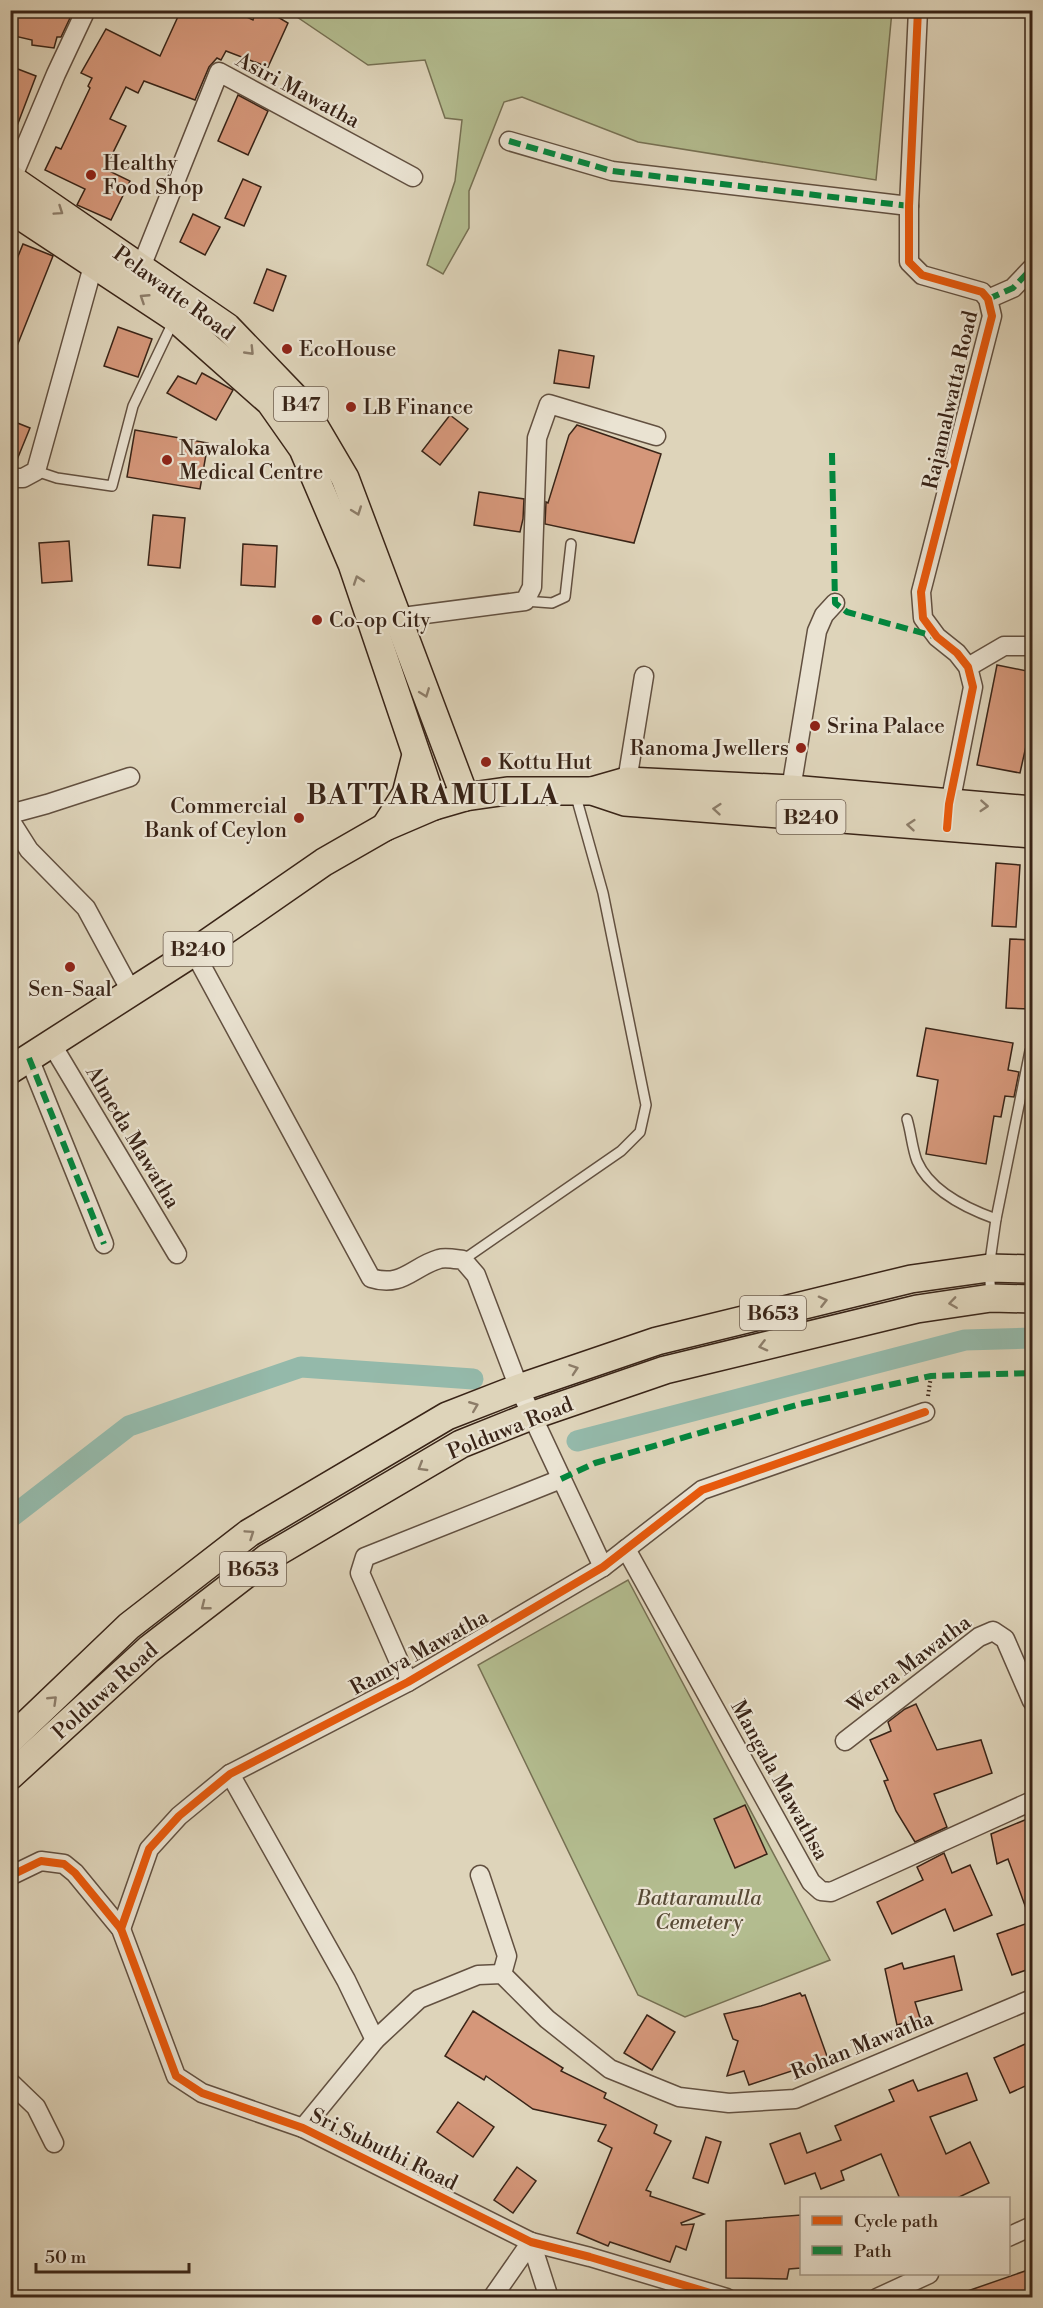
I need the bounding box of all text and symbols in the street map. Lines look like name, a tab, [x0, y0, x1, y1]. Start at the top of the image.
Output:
street label: Asiri Mawatha	[230, 47, 364, 135]
place label: Healthy Food Shop	[103, 151, 204, 201]
marker: Healthy Food Shop	[84, 168, 98, 182]
one-way arrow	[52, 204, 63, 215]
street label: Pelawatte Road	[108, 241, 239, 347]
one-way arrow	[140, 294, 151, 305]
street label: Rajamalwatta Road	[918, 308, 984, 492]
place label: EcoHouse	[299, 337, 396, 363]
marker: EcoHouse	[280, 342, 294, 356]
one-way arrow	[242, 343, 253, 354]
road number: B47	[274, 387, 328, 421]
place label: LB Finance	[363, 395, 473, 421]
marker: LB Finance	[344, 400, 358, 414]
place label: Nawaloka Medical Centre	[179, 436, 323, 486]
marker: Nawaloka Medical Centre	[160, 453, 174, 467]
one-way arrow	[349, 505, 362, 516]
one-way arrow	[352, 575, 365, 585]
place label: Co-op City	[329, 608, 431, 634]
marker: Co-op City	[310, 613, 324, 627]
one-way arrow	[418, 687, 430, 698]
place label: Srina Palace	[827, 714, 945, 740]
marker: Srina Palace	[808, 719, 822, 733]
place label: Ranoma Jwellers	[630, 736, 789, 762]
marker: Ranoma Jwellers	[794, 741, 808, 755]
place label: Kottu Hut	[498, 750, 593, 776]
marker: Kottu Hut	[479, 755, 493, 769]
district label: BATTARAMULLA	[306, 779, 560, 813]
place label: Commercial Bank of Ceylon	[144, 794, 287, 844]
one-way arrow	[979, 799, 988, 812]
road number: B240	[776, 800, 846, 834]
one-way arrow	[712, 803, 722, 816]
marker: Commercial Bank of Ceylon	[292, 811, 306, 825]
one-way arrow	[907, 819, 916, 832]
road number: B240	[164, 932, 232, 966]
marker: Sen-Saal	[63, 960, 77, 974]
place label: Sen-Saal	[28, 977, 112, 1003]
street label: Almeda Mawatha	[79, 1061, 185, 1214]
one-way arrow	[818, 1295, 828, 1308]
road number: B653	[740, 1296, 806, 1330]
one-way arrow	[949, 1297, 958, 1309]
one-way arrow	[758, 1339, 768, 1352]
one-way arrow	[568, 1364, 579, 1376]
street label: Polduwa Road	[444, 1392, 577, 1466]
one-way arrow	[467, 1401, 478, 1413]
one-way arrow	[417, 1460, 428, 1471]
one-way arrow	[243, 1530, 254, 1541]
road number: B653	[220, 1552, 286, 1586]
one-way arrow	[200, 1599, 211, 1610]
street label: Ramya Mawatha	[346, 1604, 493, 1702]
street label: Weera Mawatha	[842, 1610, 977, 1720]
street label: Polduwa Road	[48, 1638, 164, 1746]
one-way arrow	[45, 1696, 56, 1707]
street label: Mangala Mawathsa	[724, 1696, 834, 1865]
park label: Battaramulla Cemetery	[635, 1886, 762, 1936]
street label: Rohan Mawatha	[787, 2005, 938, 2086]
street label: Sri Subuthi Road	[306, 2103, 462, 2197]
legend	[800, 2197, 1010, 2275]
text: Cycle path	[854, 2210, 938, 2233]
scale bar	[36, 2236, 189, 2274]
text: Path	[854, 2240, 892, 2263]
text: 50 m	[45, 2246, 87, 2269]

